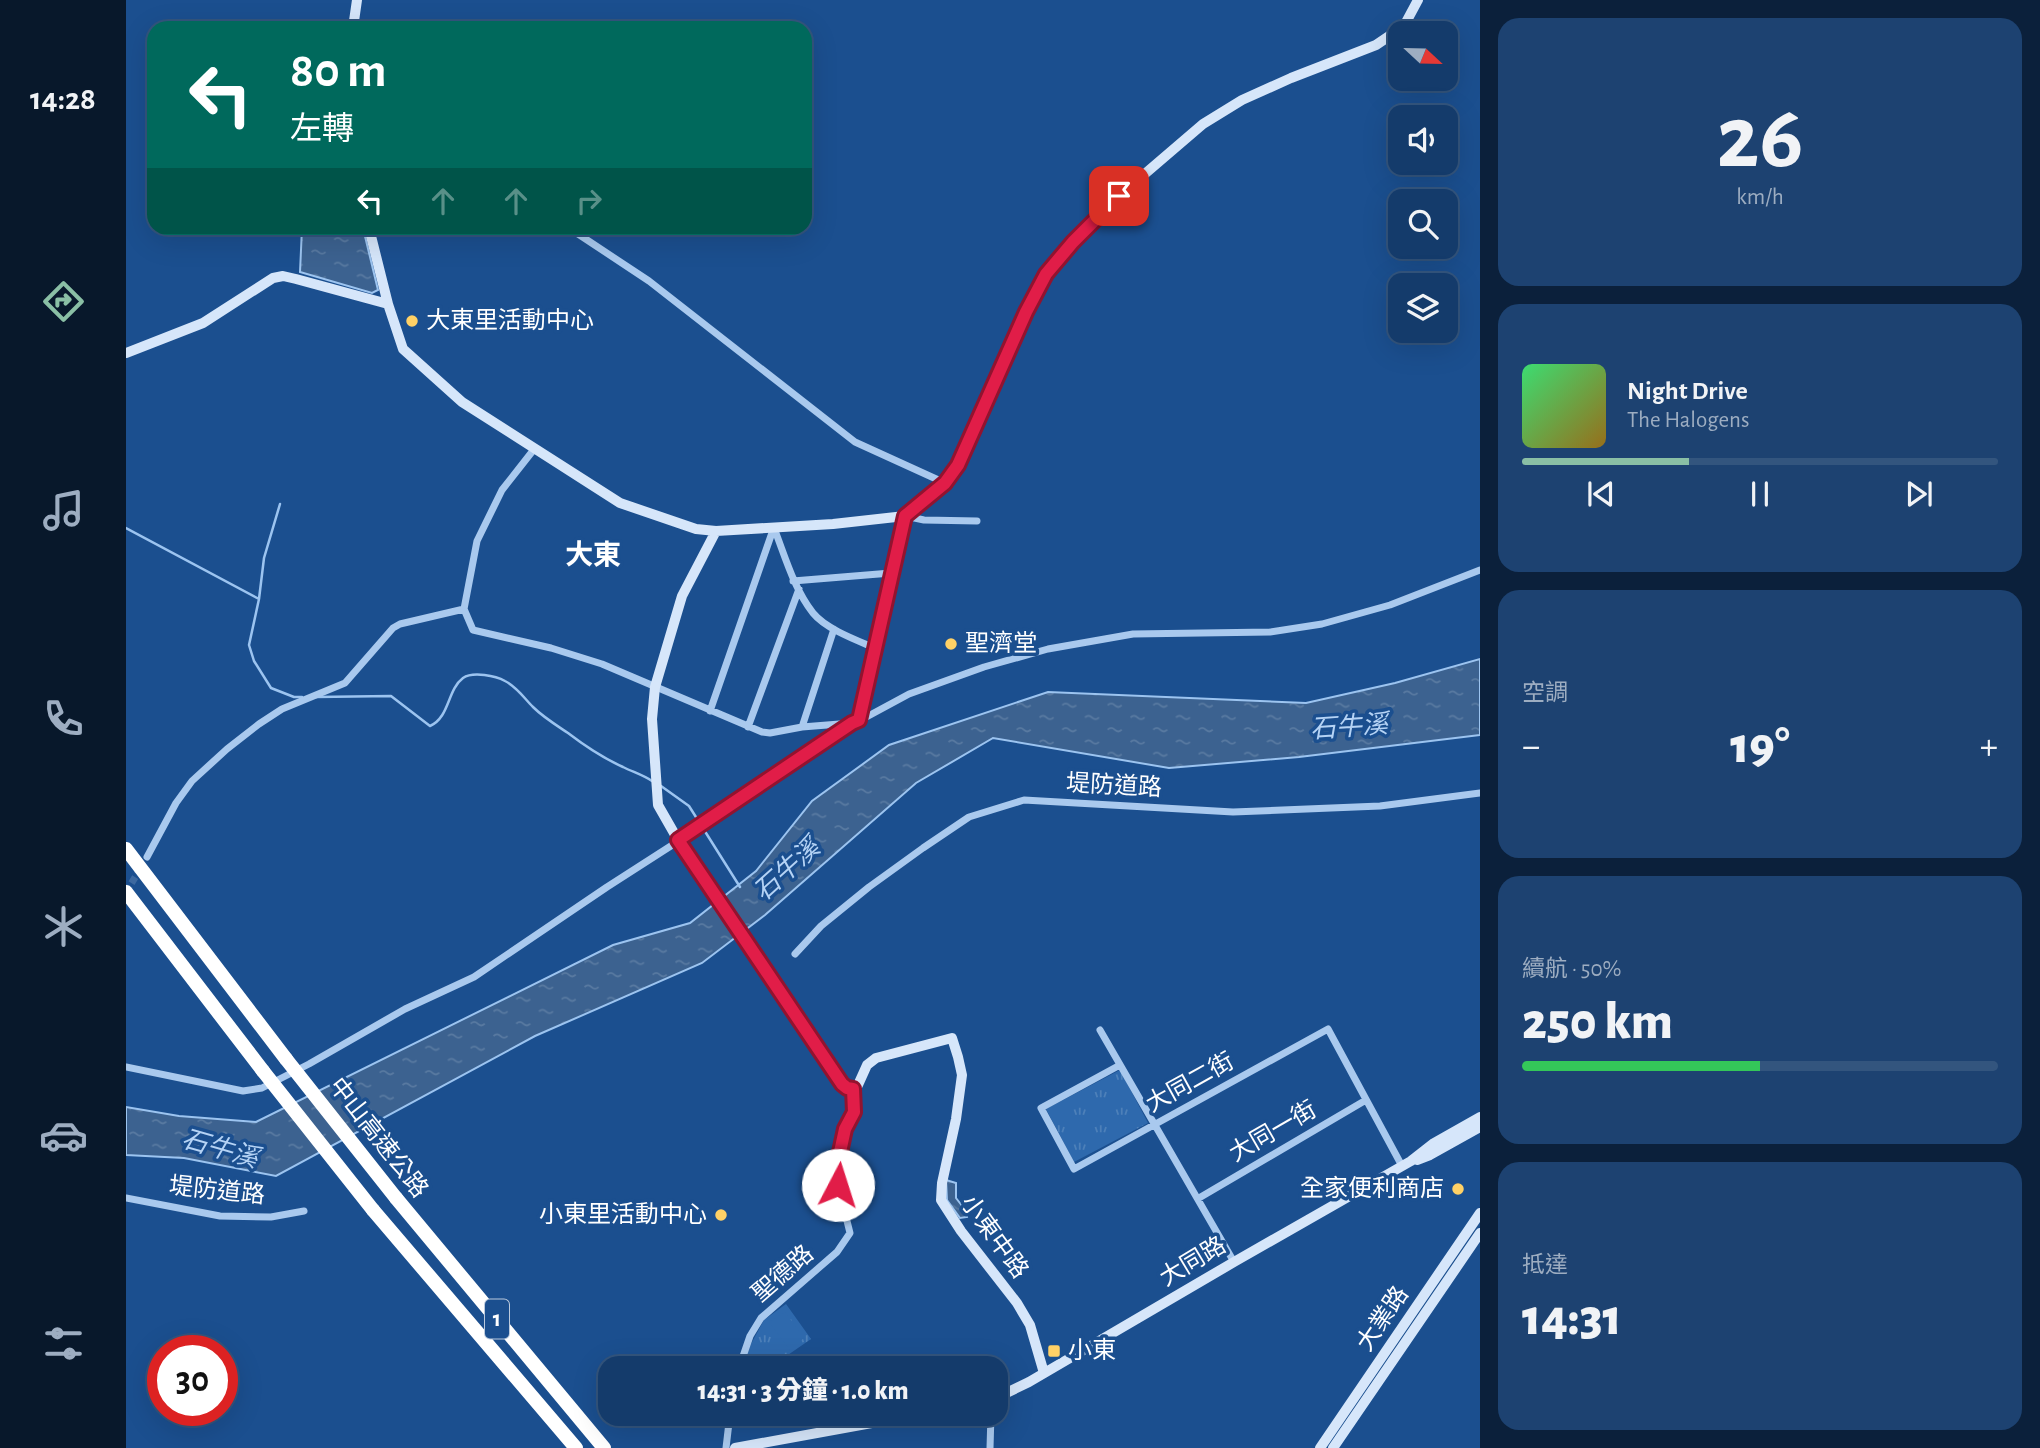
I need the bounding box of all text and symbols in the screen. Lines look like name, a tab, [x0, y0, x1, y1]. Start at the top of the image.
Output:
north arrow	[1388, 21, 1458, 91]
map controls	[1388, 21, 1458, 343]
text: 80 m	[290, 47, 387, 96]
icon: left	[175, 49, 266, 140]
text: 14:28	[30, 83, 96, 115]
text: 26	[1717, 93, 1803, 184]
button: sound	[1388, 105, 1458, 175]
text: 左轉	[290, 113, 354, 145]
pin	[1089, 166, 1149, 226]
icon: arrive	[1100, 177, 1138, 215]
icon: left	[351, 182, 389, 220]
icon: ahead	[424, 182, 462, 220]
icon: ahead	[497, 182, 535, 220]
icon: right	[570, 182, 608, 220]
text: km/h	[1736, 186, 1784, 209]
button: search	[1388, 189, 1458, 259]
button: layers	[1388, 273, 1458, 343]
icon: directions	[39, 277, 88, 326]
place label: 大東里活動中心	[426, 307, 594, 333]
marker: 大東里活動中心	[404, 313, 420, 329]
text: Night Drive	[1627, 378, 1748, 404]
text: The Halogens	[1627, 409, 1749, 432]
icon: previous	[1582, 475, 1620, 513]
icon: pause	[1741, 475, 1779, 513]
icon: next	[1900, 475, 1938, 513]
icon: music	[39, 486, 88, 535]
district label: 大東	[565, 540, 621, 570]
place label: 聖濟堂	[965, 630, 1037, 656]
marker: 聖濟堂	[943, 636, 959, 652]
text: 空調	[1522, 682, 1568, 705]
icon: phone	[39, 694, 88, 743]
water label: 石牛溪	[1309, 710, 1393, 743]
text: 19°	[1730, 720, 1790, 772]
text: −	[1522, 728, 1540, 766]
text: +	[1980, 728, 1998, 766]
street label: 堤防道路	[1065, 770, 1163, 800]
water label: 石牛溪	[749, 831, 828, 906]
icon: climate	[39, 902, 88, 951]
text: 續航 · 50%	[1522, 958, 1622, 981]
text: 250 km	[1522, 996, 1673, 1048]
street label: 大同二街	[1141, 1047, 1238, 1117]
street label: 中山高速公路	[324, 1073, 433, 1202]
street label: 大同一街	[1224, 1096, 1321, 1166]
icon: car	[39, 1111, 88, 1160]
water label: 石牛溪	[179, 1125, 265, 1173]
position arrow	[801, 1148, 875, 1222]
street label: 堤防道路	[168, 1172, 266, 1208]
place label: 全家便利商店	[1300, 1175, 1444, 1201]
marker: 全家便利商店	[1450, 1181, 1466, 1197]
street label: 小東中路	[956, 1190, 1034, 1283]
place label: 小東里活動中心	[539, 1201, 707, 1227]
marker: 小東里活動中心	[713, 1207, 729, 1223]
street label: 大同路	[1155, 1231, 1230, 1291]
street label: 聖德路	[747, 1240, 818, 1307]
text: 抵達	[1522, 1254, 1568, 1277]
street label: 大業路	[1351, 1281, 1413, 1356]
text: 14:31	[1522, 1292, 1622, 1344]
road number: 1	[485, 1300, 509, 1338]
icon: filters	[39, 1319, 88, 1368]
speed limit sign: 30	[147, 1335, 238, 1426]
place label: 小東	[1068, 1337, 1116, 1363]
marker: 小東	[1046, 1343, 1062, 1359]
text: 14:31 · 3 分鐘 · 1.0 km	[697, 1378, 909, 1404]

